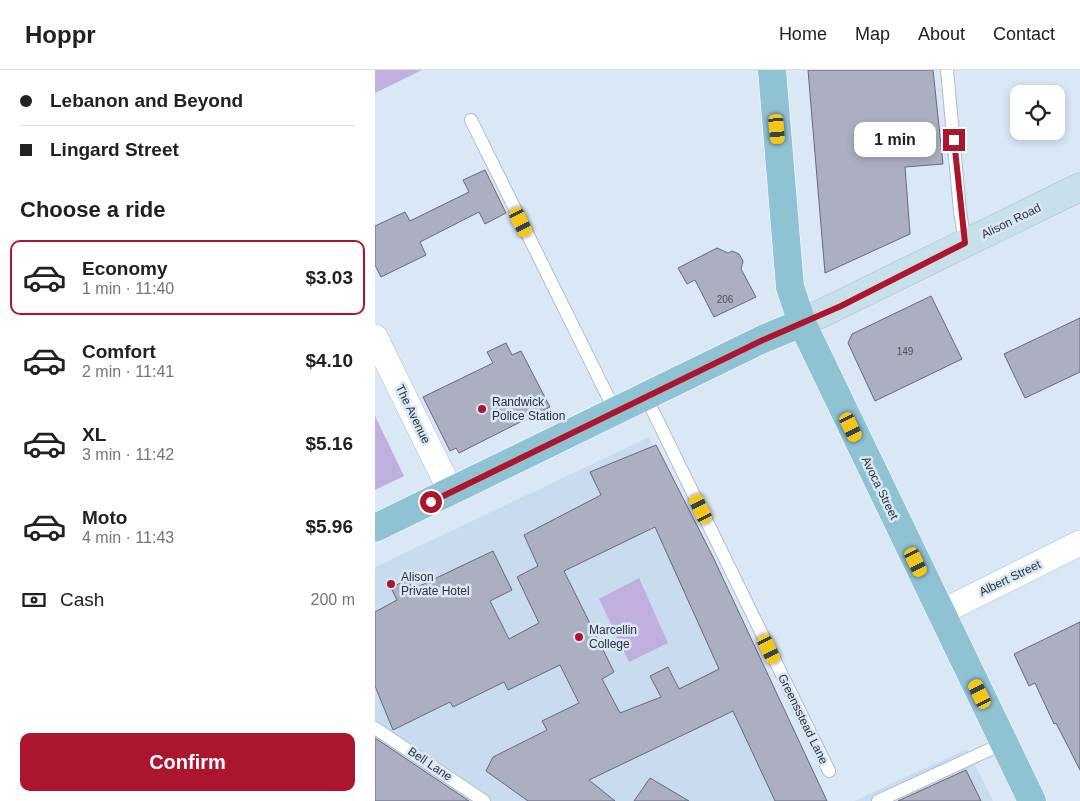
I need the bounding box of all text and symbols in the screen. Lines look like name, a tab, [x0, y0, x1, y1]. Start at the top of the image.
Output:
text: Hoppr	[25, 21, 96, 48]
text: Home	[779, 24, 827, 44]
text: Map	[855, 24, 890, 44]
text: About	[918, 24, 965, 44]
text: Contact	[993, 24, 1055, 44]
map controls	[1010, 85, 1065, 140]
button: locate	[1010, 85, 1065, 140]
text: Lebanon and Beyond	[50, 90, 243, 111]
car	[768, 113, 785, 145]
callout: 1 min	[854, 122, 937, 158]
route end	[943, 129, 965, 151]
text: 1 min	[874, 131, 916, 148]
text: Lingard Street	[50, 139, 179, 160]
text: Choose a ride	[20, 197, 165, 222]
street label: Alison Road	[979, 201, 1043, 241]
car	[507, 205, 534, 239]
icon: car	[22, 255, 67, 300]
text: Economy	[82, 258, 168, 279]
text: $3.03	[305, 267, 353, 288]
text: 1 min · 11:40	[82, 280, 174, 297]
house number: 206	[717, 294, 734, 305]
icon: car	[22, 338, 67, 383]
text: Comfort	[82, 341, 156, 362]
house number: 149	[897, 346, 914, 357]
text: $4.10	[305, 350, 353, 371]
text: 2 min · 11:41	[82, 363, 174, 380]
street label: The Avenue	[393, 382, 433, 446]
place label: Randwick Police Station	[492, 395, 565, 423]
marker: Randwick Police Station	[476, 403, 488, 415]
car	[837, 410, 864, 444]
icon: car	[22, 421, 67, 466]
text: XL	[82, 424, 106, 445]
text: $5.16	[305, 433, 353, 454]
text: 3 min · 11:42	[82, 446, 174, 463]
street label: Avoca Street	[859, 454, 902, 522]
route start	[420, 491, 442, 513]
car	[687, 492, 714, 526]
icon: car	[22, 504, 67, 549]
text: Moto	[82, 507, 127, 528]
text: $5.96	[305, 516, 353, 537]
text: 4 min · 11:43	[82, 529, 174, 546]
car	[902, 545, 929, 579]
street label: Albert Street	[977, 557, 1044, 599]
place label: Alison Private Hotel	[401, 570, 470, 598]
marker: Alison Private Hotel	[385, 578, 397, 590]
icon: cash	[20, 586, 48, 614]
text: Cash	[60, 589, 104, 610]
text: 200 m	[311, 591, 355, 608]
place label: Marcellin College	[589, 623, 637, 651]
marker: Marcellin College	[573, 631, 585, 643]
car	[755, 632, 782, 666]
street label: Greensstead Lane	[775, 672, 831, 767]
car	[966, 677, 993, 711]
button: Confirm	[20, 733, 355, 791]
street label: Bell Lane	[405, 744, 455, 784]

